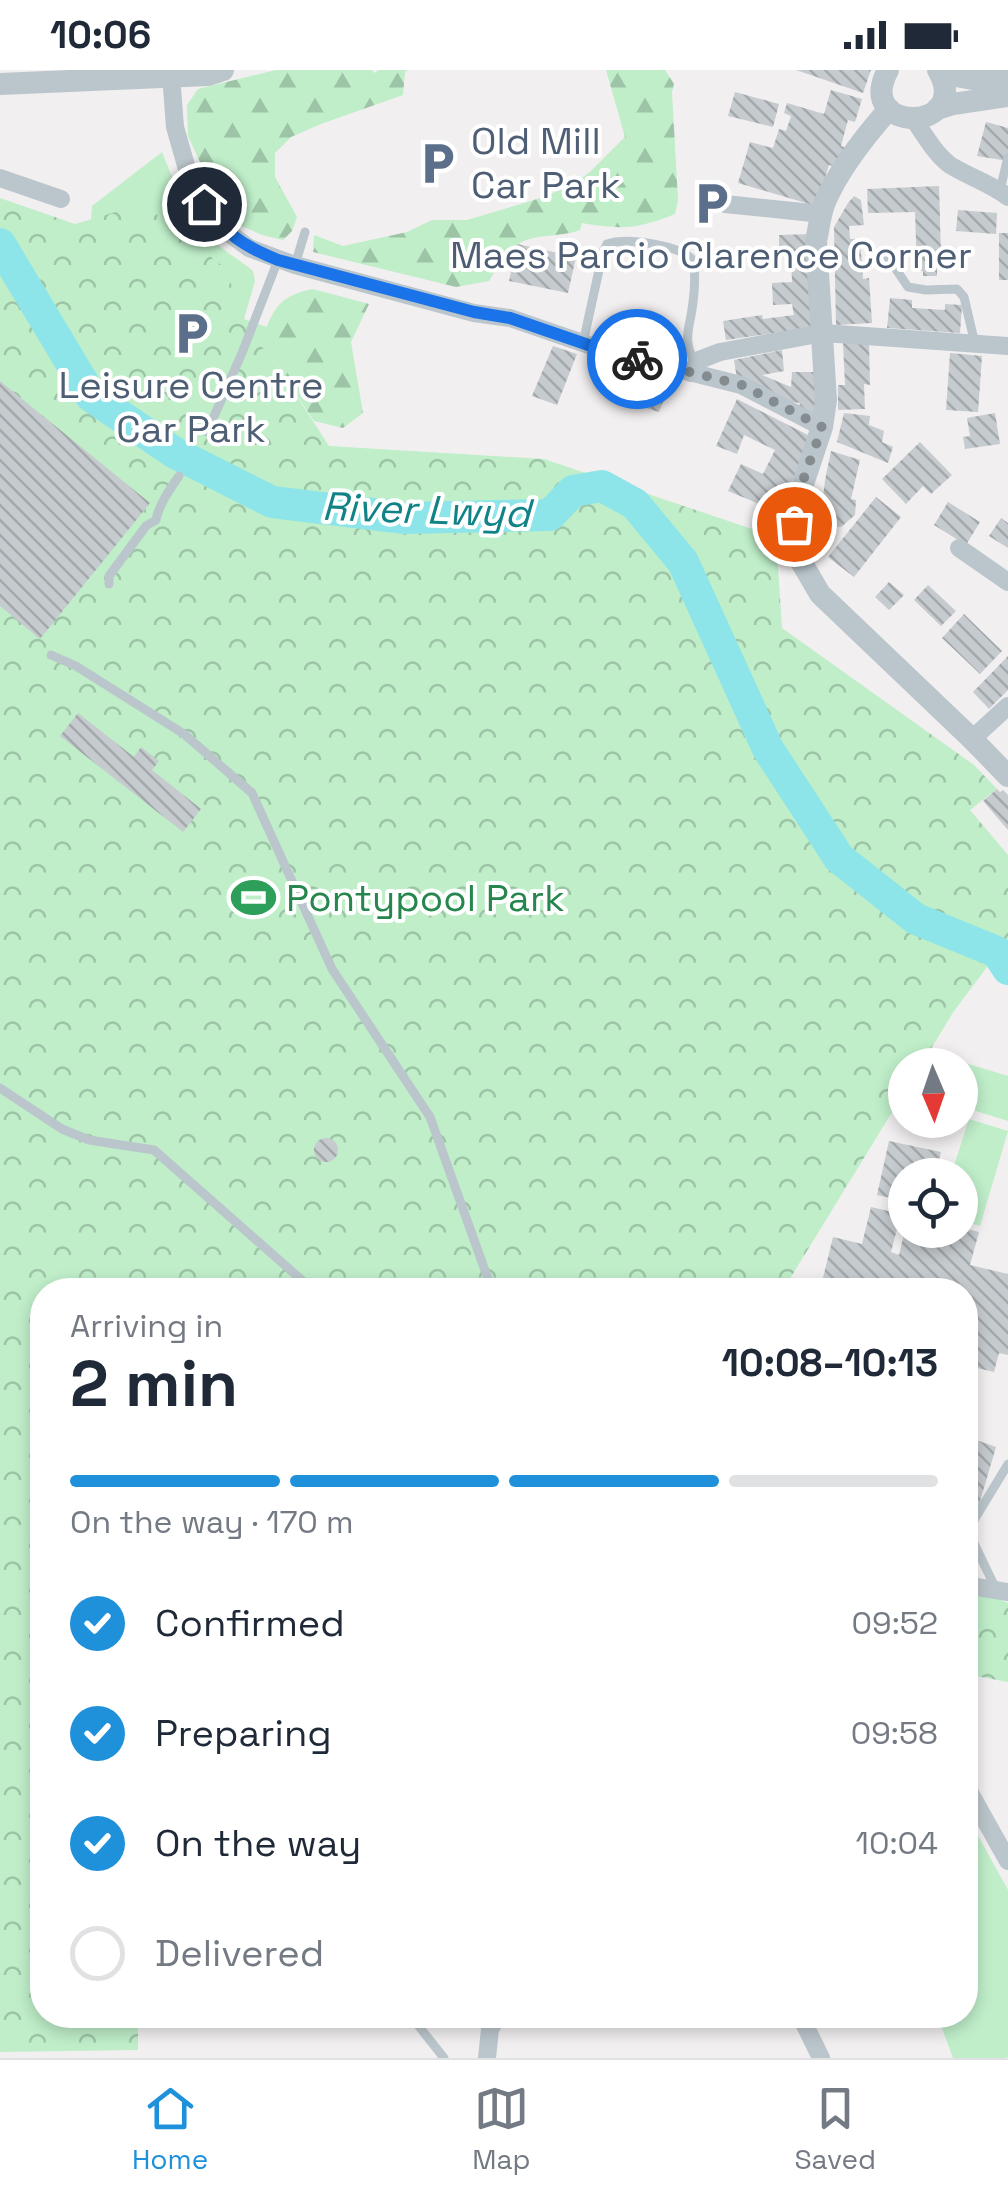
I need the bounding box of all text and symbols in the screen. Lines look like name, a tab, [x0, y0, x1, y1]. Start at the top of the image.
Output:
text: 10:06	[50, 11, 151, 59]
place label: Old Mill Car Park	[471, 117, 620, 209]
parking icon: Old Mill Car Park	[414, 139, 462, 187]
pin	[162, 162, 247, 247]
icon: home	[177, 177, 232, 232]
parking icon: Maes Parcio Clarence Corner	[687, 179, 735, 227]
place label: Maes Parcio Clarence Corner	[450, 231, 972, 279]
parking icon: Leisure Centre Car Park	[167, 309, 215, 357]
courier	[587, 309, 687, 409]
icon: bike	[610, 332, 665, 387]
place label: Leisure Centre Car Park	[59, 361, 323, 453]
water label: River Lwyd	[321, 481, 535, 539]
pin	[752, 482, 837, 567]
icon: bag	[767, 497, 822, 552]
sports icon: Pontypool Park	[229, 874, 277, 922]
place label: Pontypool Park	[286, 874, 565, 922]
north arrow	[888, 1048, 978, 1138]
map controls	[888, 1048, 978, 1248]
button: locate	[888, 1158, 978, 1248]
text: Arriving in	[70, 1306, 223, 1346]
text: 10:08–10:13	[722, 1339, 938, 1387]
text: 2 min	[70, 1342, 238, 1425]
text: On the way · 170 m	[70, 1502, 354, 1542]
icon: check	[70, 1596, 125, 1651]
text: Confirmed	[155, 1599, 345, 1647]
text: 09:52	[852, 1603, 938, 1643]
icon: check	[70, 1706, 125, 1761]
text: Preparing	[155, 1709, 332, 1757]
text: 09:58	[851, 1713, 938, 1753]
icon: check	[70, 1816, 125, 1871]
text: On the way	[155, 1819, 361, 1867]
text: 10:04	[856, 1823, 938, 1863]
text: Delivered	[155, 1929, 324, 1977]
tab: Home	[132, 2081, 208, 2177]
tab: Map	[472, 2081, 531, 2177]
tab: Saved	[794, 2081, 876, 2177]

